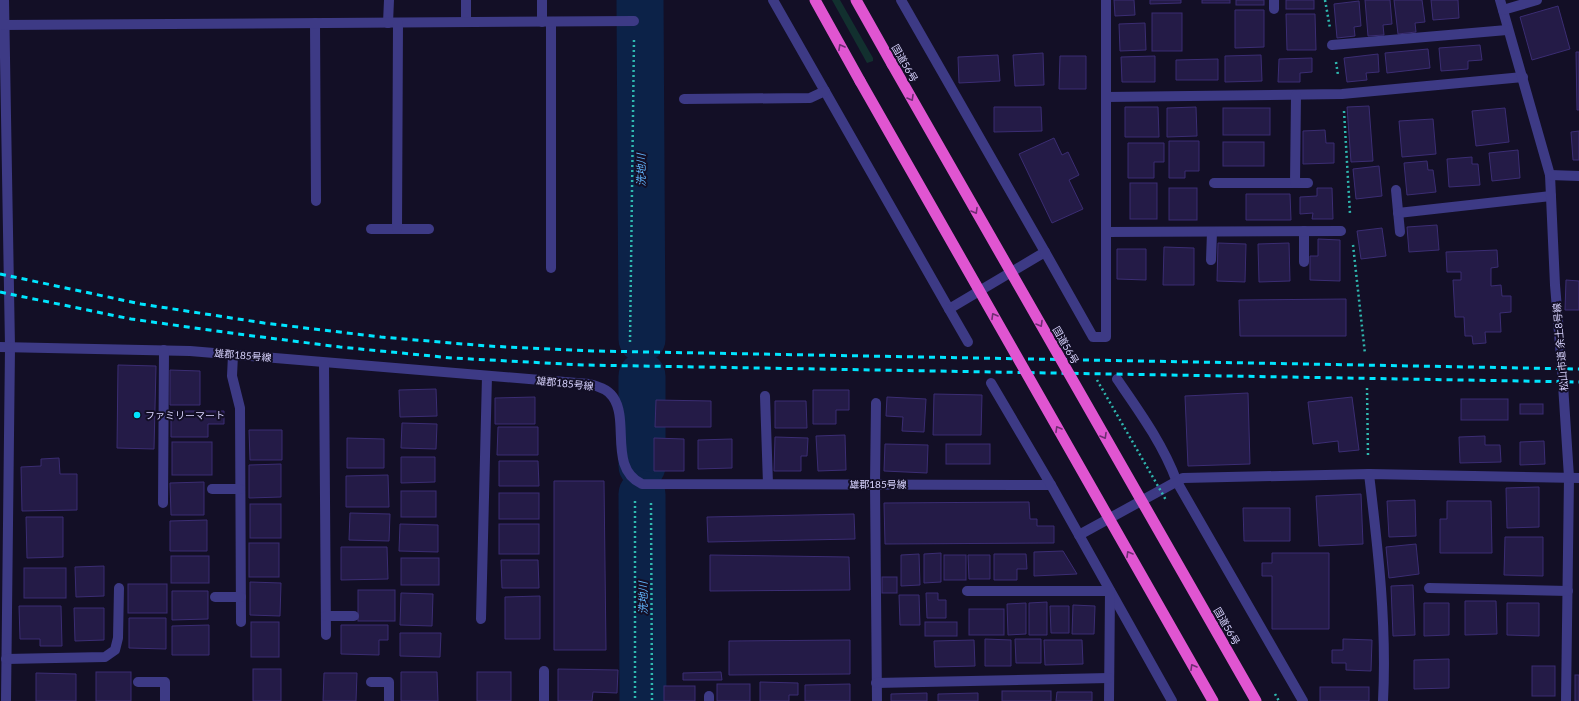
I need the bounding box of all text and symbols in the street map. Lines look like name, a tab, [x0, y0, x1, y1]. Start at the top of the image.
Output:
street label: 国道56号	[889, 42, 921, 84]
one-way arrow	[838, 44, 845, 51]
one-way arrow	[906, 94, 913, 101]
water label: 洗地川	[634, 153, 647, 187]
one-way arrow	[971, 207, 978, 214]
street label: 松山市道 余土8号線	[1550, 302, 1570, 392]
one-way arrow	[991, 313, 998, 320]
one-way arrow	[1035, 319, 1042, 327]
street label: 国道56号	[1050, 324, 1082, 366]
street label: 雄郡185号線	[214, 347, 272, 363]
street label: 雄郡185号線	[536, 374, 594, 392]
place label: ファミリーマート	[145, 409, 225, 421]
marker: ファミリーマート	[132, 410, 142, 420]
one-way arrow	[1055, 426, 1062, 433]
one-way arrow	[1100, 432, 1107, 439]
street label: 雄郡185号線	[849, 478, 907, 490]
one-way arrow	[1127, 551, 1134, 558]
water label: 洗地川	[636, 581, 649, 615]
street label: 国道56号	[1211, 605, 1243, 647]
one-way arrow	[1191, 664, 1198, 671]

